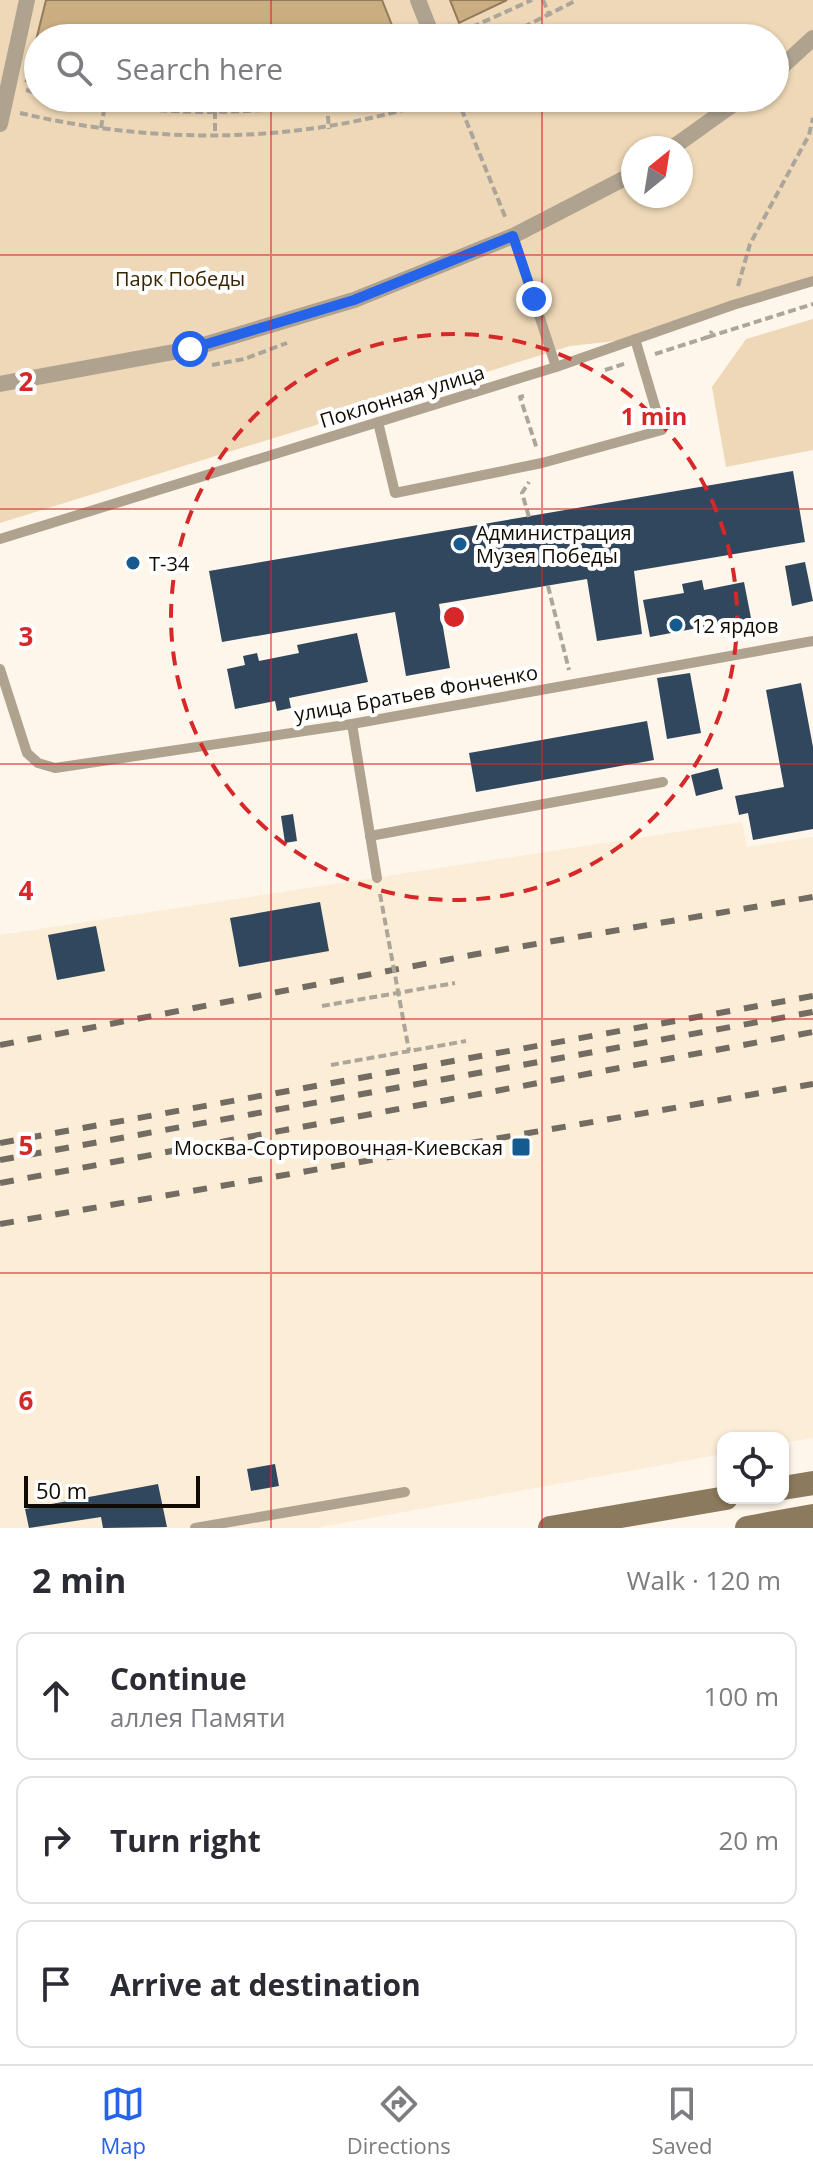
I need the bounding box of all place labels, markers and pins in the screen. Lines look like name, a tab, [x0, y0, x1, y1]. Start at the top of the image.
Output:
place label: Администрация Музея Победы	[476, 519, 632, 569]
marker: Администрация Музея Победы	[451, 535, 469, 553]
place label: Т-34	[149, 550, 190, 577]
marker: Т-34	[124, 554, 142, 572]
centre of rings	[440, 603, 468, 631]
place label: 12 ярдов	[692, 612, 778, 639]
marker: 12 ярдов	[667, 616, 685, 634]
place label: Москва-Сортировочная-Киевская	[174, 1134, 503, 1161]
marker: Москва-Сортировочная-Киевская	[510, 1136, 532, 1158]

